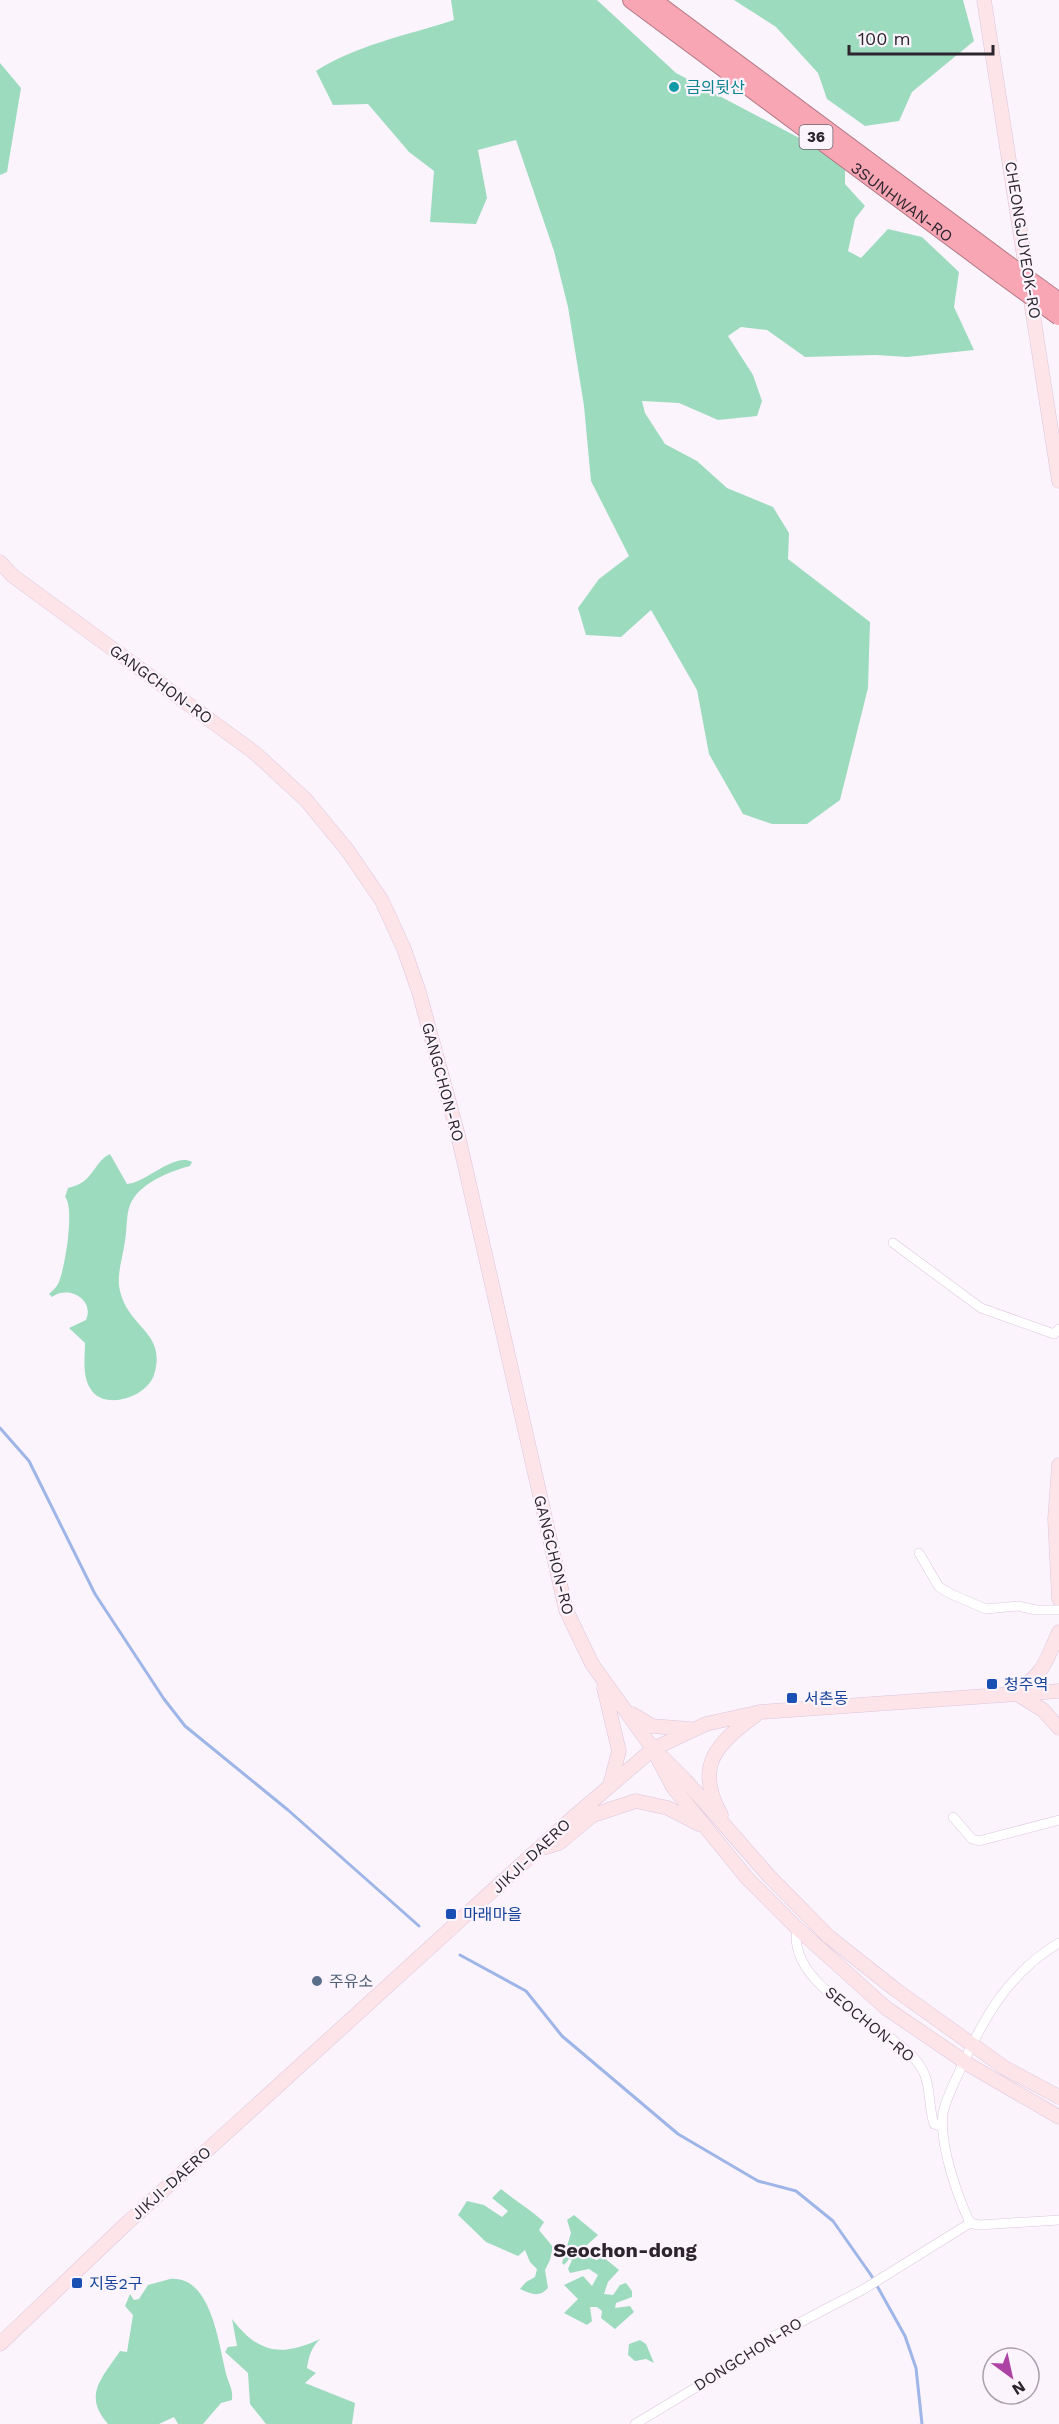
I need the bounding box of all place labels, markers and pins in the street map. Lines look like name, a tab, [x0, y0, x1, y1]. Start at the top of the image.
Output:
place label: 금의뒷산	[686, 78, 745, 97]
marker: 금의뒷산	[667, 80, 681, 94]
place label: 청주역	[1004, 1675, 1048, 1694]
marker: 청주역	[985, 1677, 999, 1691]
place label: 서촌동	[804, 1689, 848, 1708]
marker: 서촌동	[785, 1691, 799, 1705]
place label: 마래마을	[463, 1905, 522, 1924]
marker: 마래마을	[444, 1907, 458, 1921]
place label: 주유소	[329, 1972, 373, 1991]
marker: 주유소	[310, 1974, 324, 1988]
place label: 지동2구	[89, 2274, 143, 2293]
marker: 지동2구	[70, 2276, 84, 2290]

